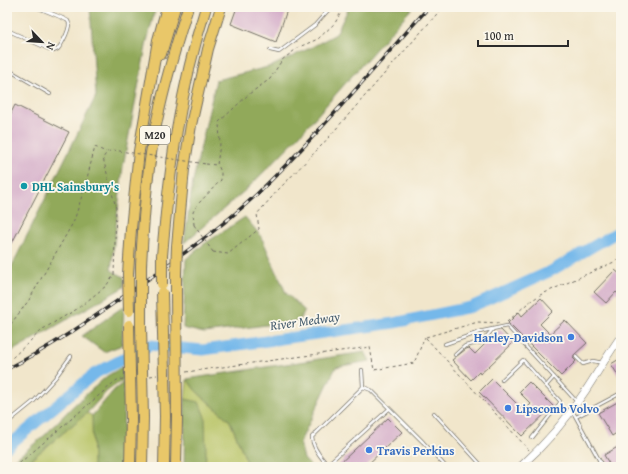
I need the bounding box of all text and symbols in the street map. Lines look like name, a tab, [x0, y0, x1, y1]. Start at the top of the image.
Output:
north arrow	[22, 22, 62, 62]
scale bar	[478, 22, 568, 48]
text: 100 m	[484, 27, 514, 44]
text: N	[42, 40, 60, 54]
road number: M20	[140, 126, 170, 144]
place label: DHL Sainsbury's	[32, 178, 119, 195]
marker: DHL Sainsbury's	[19, 181, 29, 191]
water label: River Medway	[268, 307, 341, 335]
place label: Harley-Davidson	[474, 329, 563, 346]
marker: Harley-Davidson	[566, 332, 576, 342]
place label: Lipscomb Volvo	[516, 400, 600, 417]
marker: Lipscomb Volvo	[503, 403, 513, 413]
place label: Travis Perkins	[377, 442, 454, 459]
marker: Travis Perkins	[364, 445, 374, 455]

